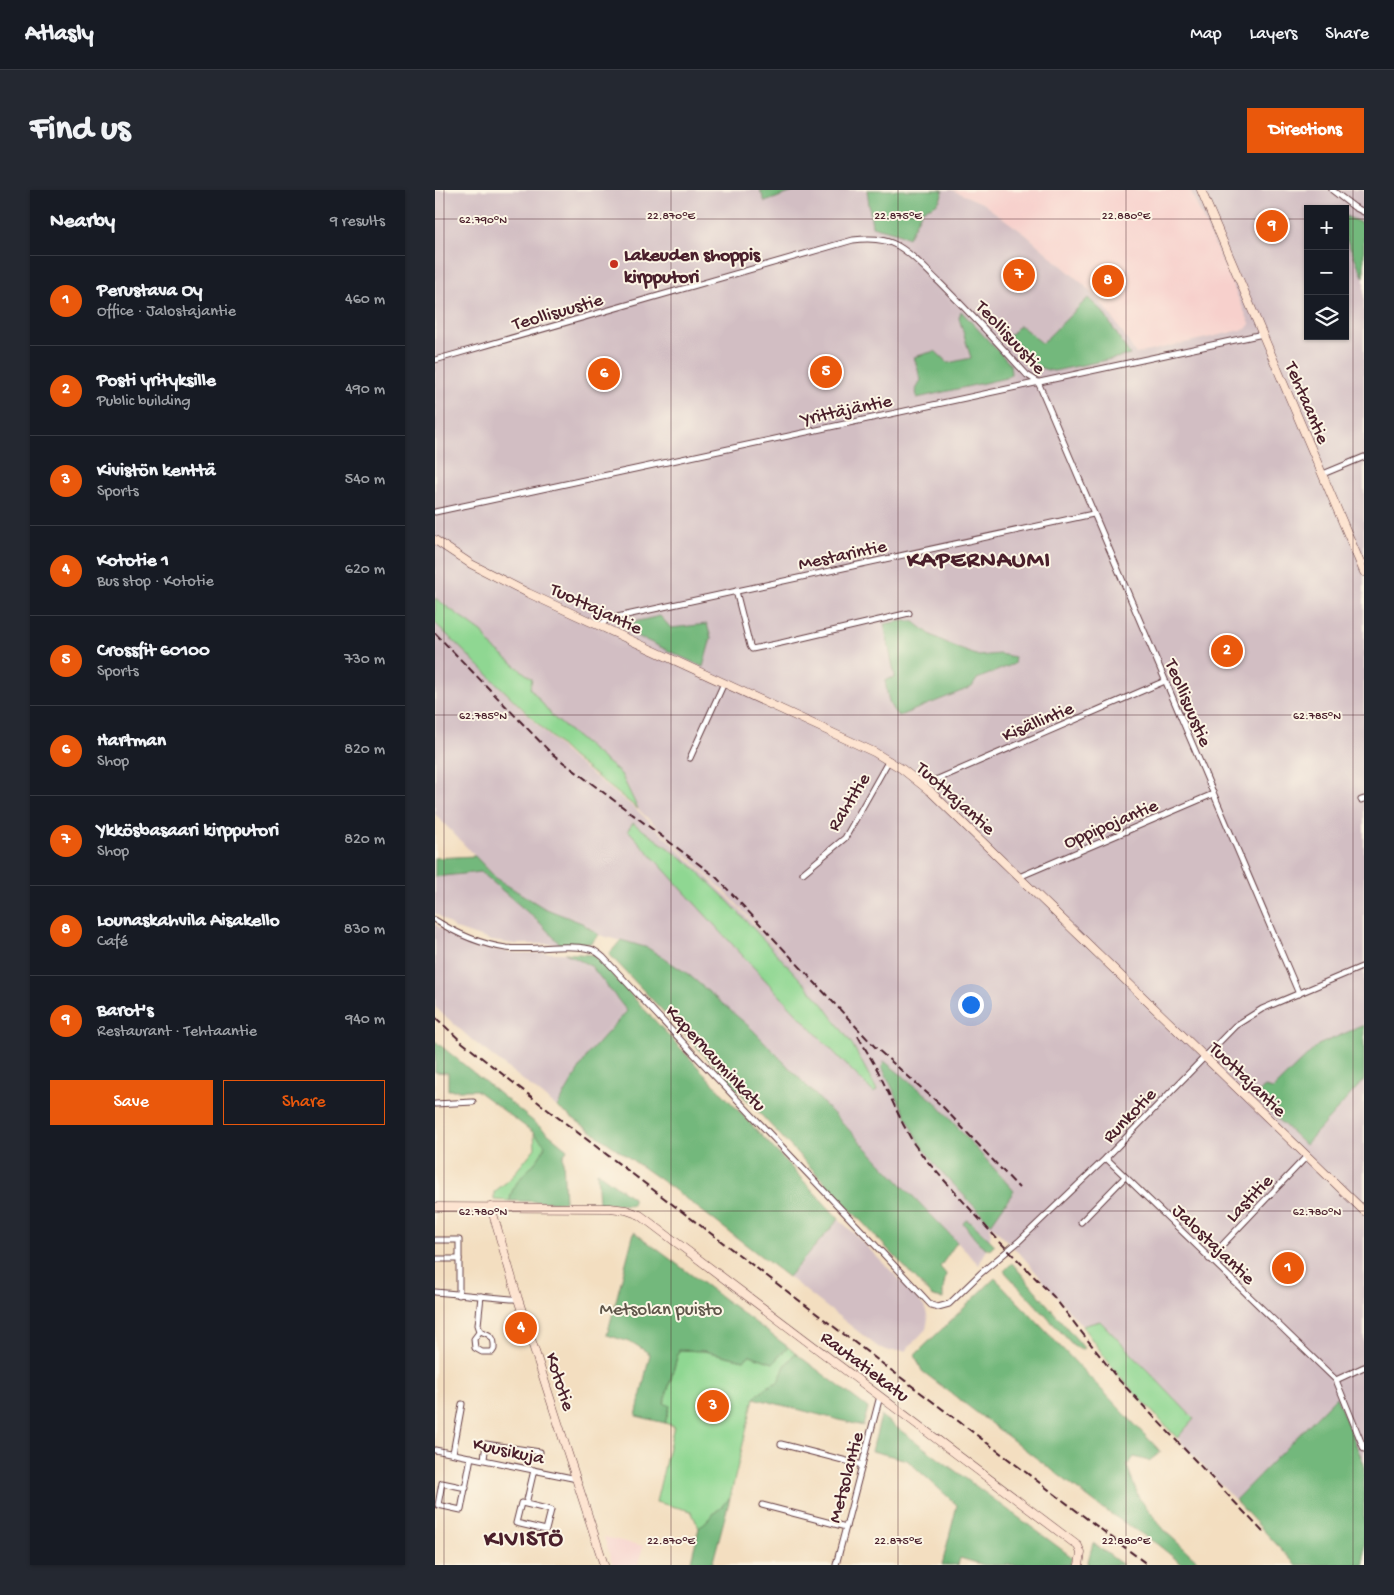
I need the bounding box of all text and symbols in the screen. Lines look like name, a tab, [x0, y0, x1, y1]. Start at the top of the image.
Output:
text: Atlasly	[25, 20, 94, 49]
text: Map	[1190, 24, 1222, 45]
text: Layers	[1250, 24, 1297, 45]
text: Share	[1325, 24, 1369, 45]
button: Directions	[1247, 108, 1364, 153]
text: Find us	[30, 110, 130, 151]
map controls	[1304, 205, 1349, 340]
button: +	[1304, 205, 1349, 250]
pin: 9	[1256, 207, 1288, 245]
text: Nearby	[50, 210, 115, 235]
text: 22.870°E	[647, 210, 696, 224]
text: 22.875°E	[874, 210, 922, 224]
text: 22.880°E	[1102, 210, 1151, 224]
text: 9 results	[330, 213, 385, 232]
text: 62.790°N	[459, 214, 507, 228]
place label: Lakeuden shoppis kirpputori	[624, 245, 761, 290]
button: −	[1304, 250, 1349, 295]
pin: 7	[1003, 256, 1035, 294]
marker: Lakeuden shoppis kirpputori	[608, 258, 620, 270]
pin: 8	[1092, 262, 1124, 300]
text: Perustava Oy	[97, 280, 202, 303]
street label: Teollisuustie	[509, 289, 606, 338]
text: 1	[63, 291, 69, 310]
text: 460 m	[345, 291, 385, 310]
button: layers	[1304, 295, 1349, 340]
street label: Teollisuustie	[969, 296, 1050, 380]
text: Office · Jalostajantie	[97, 303, 236, 322]
pin: 5	[810, 353, 842, 391]
pin: 6	[588, 355, 620, 393]
street label: Tehtaantie	[1278, 358, 1333, 448]
text: Posti yrityksille	[97, 370, 216, 393]
text: 2	[62, 381, 70, 400]
text: 490 m	[345, 381, 385, 400]
street label: Yrittäjäntie	[797, 391, 895, 433]
text: Public building	[97, 393, 191, 412]
text: Kivistön kenttä	[97, 460, 216, 483]
text: 3	[62, 471, 70, 490]
text: 540 m	[345, 471, 385, 490]
text: Sports	[97, 483, 139, 502]
street label: Mestarintie	[796, 536, 889, 577]
district label: KAPERNAUMI	[906, 547, 1051, 576]
text: Kototie 1	[97, 550, 169, 573]
text: 4	[62, 561, 70, 580]
text: 620 m	[345, 561, 385, 580]
text: Bus stop · Kototie	[97, 573, 214, 592]
street label: Tuottajantie	[545, 578, 645, 642]
pin: 2	[1211, 632, 1243, 670]
text: Crossfit 60100	[97, 640, 210, 663]
text: 5	[62, 651, 70, 670]
text: 730 m	[344, 651, 385, 670]
street label: Teollisuustie	[1158, 655, 1216, 751]
text: Sports	[97, 663, 139, 682]
street label: Kisällintie	[999, 698, 1078, 749]
text: 62.785°N	[459, 710, 507, 724]
text: 62.785°N	[1293, 710, 1341, 724]
text: Hartman	[97, 730, 166, 753]
text: 6	[62, 741, 70, 760]
text: 820 m	[344, 741, 385, 760]
text: Shop	[97, 753, 129, 772]
street label: Tuottajantie	[909, 757, 999, 841]
street label: Rahtitie	[823, 769, 877, 836]
street label: Oppipojantie	[1061, 795, 1162, 855]
text: Ykkösbasaari kirpputori	[97, 820, 279, 843]
text: 7	[62, 831, 70, 850]
text: 820 m	[344, 831, 385, 850]
text: Shop	[97, 843, 129, 862]
text: Lounaskahvila Aisakello	[97, 910, 280, 933]
text: 8	[62, 921, 70, 940]
text: 830 m	[344, 921, 385, 940]
text: Café	[97, 933, 128, 952]
your location	[958, 992, 984, 1018]
text: Barot's	[97, 1000, 153, 1023]
street label: Kapernauminkatu	[659, 1001, 770, 1118]
text: 9	[62, 1011, 70, 1030]
text: 940 m	[345, 1011, 385, 1030]
text: Restaurant · Tehtaantie	[97, 1023, 257, 1042]
street label: Tuottajantie	[1202, 1037, 1290, 1123]
button: Save	[50, 1080, 213, 1125]
button: Share	[223, 1080, 385, 1125]
street label: Runkotie	[1099, 1084, 1163, 1149]
street label: Lastitie	[1222, 1170, 1279, 1228]
street label: Jalostajantie	[1166, 1200, 1259, 1291]
text: 62.780°N	[459, 1206, 507, 1220]
text: 62.780°N	[1293, 1206, 1341, 1220]
pin: 1	[1272, 1249, 1304, 1287]
park label: Metsolan puisto	[600, 1299, 723, 1322]
pin: 4	[505, 1309, 537, 1347]
street label: Rautatiekatu	[815, 1327, 913, 1409]
street label: Kototie	[539, 1350, 579, 1414]
pin: 3	[697, 1387, 729, 1425]
street label: Metsolantie	[824, 1430, 871, 1526]
street label: Kuusikuja	[470, 1434, 548, 1472]
district label: KIVISTÖ	[483, 1526, 564, 1555]
text: 22.870°E	[647, 1535, 696, 1549]
text: 22.875°E	[874, 1535, 922, 1549]
text: 22.880°E	[1102, 1535, 1151, 1549]

